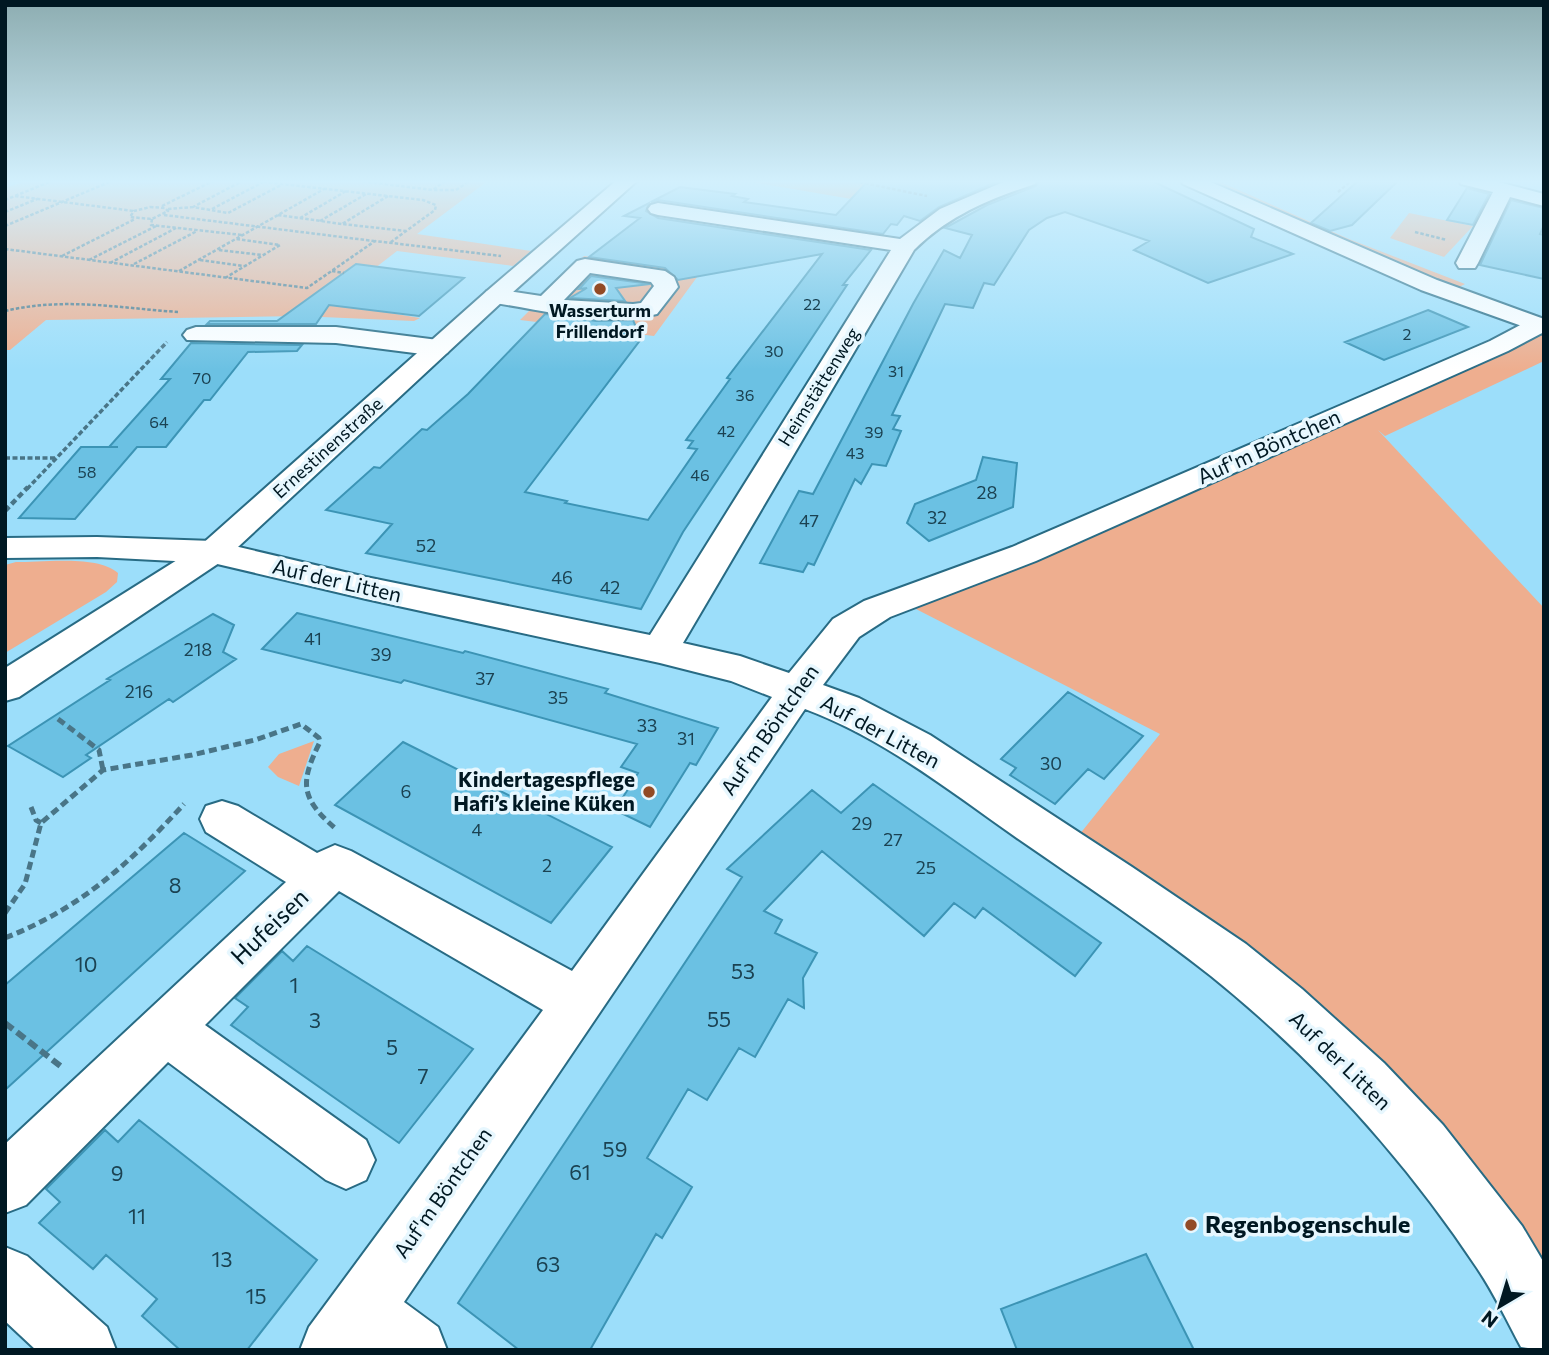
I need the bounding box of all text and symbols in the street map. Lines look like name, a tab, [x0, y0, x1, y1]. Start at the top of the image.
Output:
marker: Wasserturm Frillendorf	[592, 281, 608, 297]
house number: 22	[803, 294, 821, 313]
place label: Wasserturm Frillendorf	[549, 299, 651, 342]
street label: Heimstättenweg	[773, 323, 864, 450]
house number: 2	[1403, 324, 1412, 343]
house number: 30	[764, 341, 784, 360]
house number: 31	[888, 361, 904, 380]
house number: 70	[193, 368, 211, 387]
house number: 36	[736, 385, 754, 404]
street label: Ernestinenstraße	[268, 392, 387, 502]
street label: Auf'm Böntchen	[1193, 403, 1344, 488]
house number: 64	[149, 412, 169, 431]
house number: 42	[717, 421, 735, 440]
house number: 39	[865, 422, 883, 441]
house number: 43	[846, 443, 864, 462]
house number: 58	[78, 462, 96, 481]
house number: 46	[690, 465, 710, 484]
house number: 28	[977, 481, 998, 503]
house number: 32	[927, 506, 947, 528]
house number: 47	[799, 509, 819, 531]
house number: 52	[416, 534, 436, 556]
street label: Auf der Litten	[270, 553, 404, 607]
house number: 46	[551, 566, 573, 588]
house number: 42	[600, 576, 620, 598]
house number: 41	[304, 627, 322, 649]
house number: 218	[184, 638, 212, 660]
house number: 39	[370, 643, 392, 665]
street label: Auf'm Böntchen	[714, 659, 823, 799]
house number: 37	[475, 667, 495, 689]
house number: 216	[125, 680, 153, 702]
house number: 35	[548, 686, 568, 708]
street label: Auf der Litten	[817, 689, 945, 773]
house number: 33	[637, 714, 657, 736]
house number: 31	[677, 727, 695, 749]
house number: 30	[1040, 752, 1062, 774]
place label: Kindertagespflege Hafi’s kleine Küken	[453, 766, 635, 815]
house number: 6	[401, 780, 411, 802]
marker: Kindertagespflege Hafi’s kleine Küken	[641, 784, 657, 800]
house number: 29	[852, 812, 872, 834]
house number: 4	[472, 818, 483, 840]
house number: 27	[883, 828, 903, 850]
house number: 2	[542, 854, 552, 876]
house number: 25	[916, 856, 936, 878]
house number: 8	[169, 872, 181, 897]
street label: Hufeisen	[224, 882, 314, 970]
house number: 10	[75, 951, 97, 976]
house number: 53	[731, 958, 755, 983]
house number: 1	[290, 972, 298, 997]
street label: Auf der Litten	[1285, 1005, 1397, 1115]
house number: 55	[707, 1006, 731, 1031]
house number: 3	[309, 1007, 321, 1032]
house number: 5	[386, 1034, 398, 1059]
house number: 7	[417, 1063, 429, 1088]
street label: Auf'm Böntchen	[387, 1122, 496, 1262]
house number: 59	[603, 1136, 627, 1161]
house number: 61	[569, 1159, 591, 1184]
house number: 9	[111, 1160, 123, 1185]
house number: 11	[128, 1203, 146, 1228]
place label: Regenbogenschule	[1205, 1209, 1410, 1238]
marker: Regenbogenschule	[1183, 1217, 1199, 1233]
house number: 13	[212, 1246, 232, 1271]
house number: 63	[536, 1251, 560, 1276]
north arrow	[1465, 1271, 1535, 1341]
house number: 15	[245, 1283, 267, 1308]
text: N	[1477, 1306, 1502, 1333]

